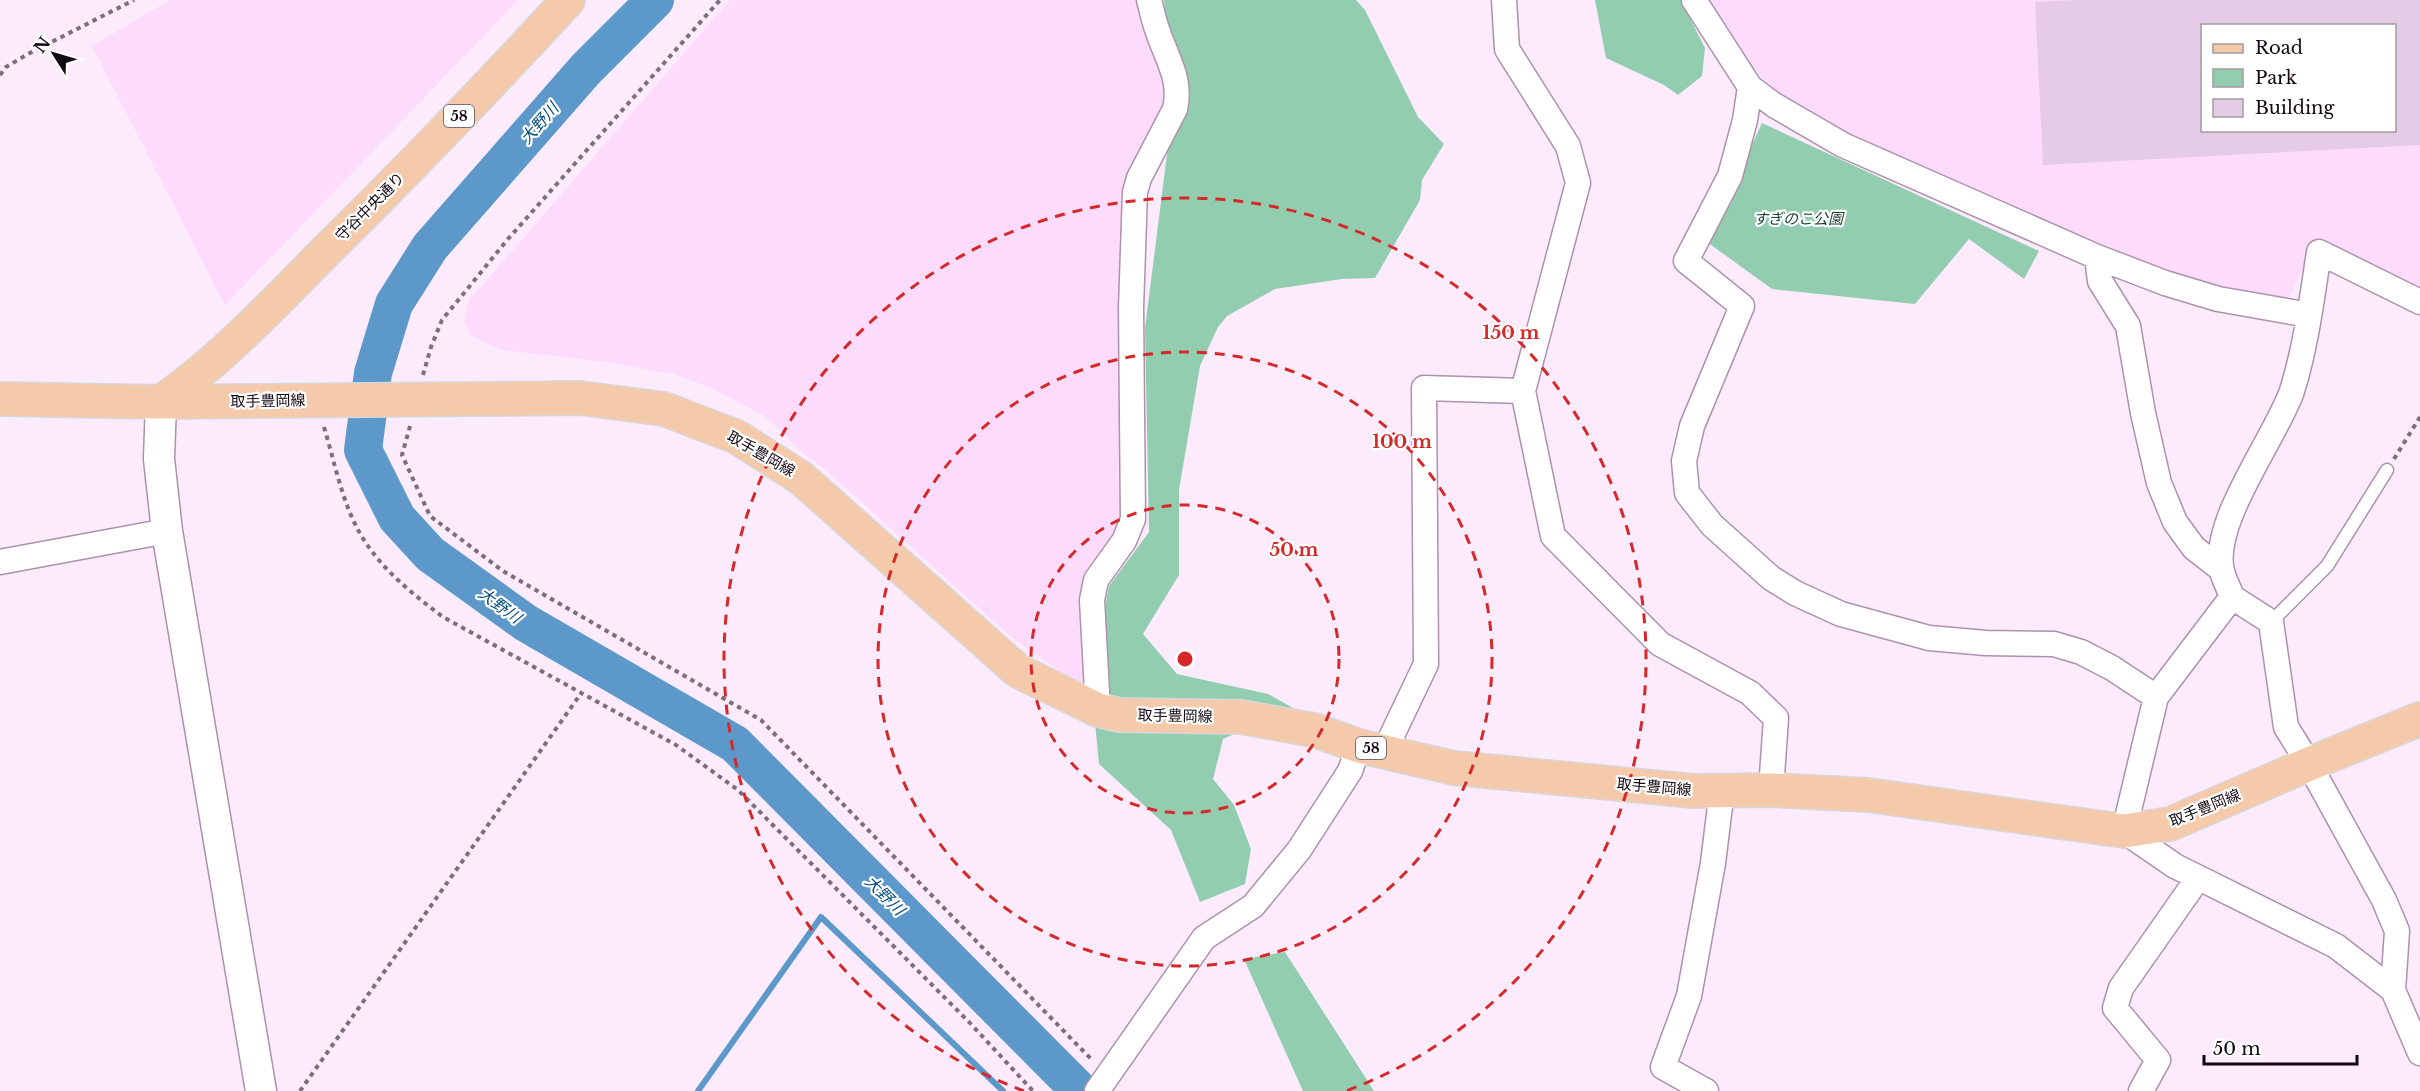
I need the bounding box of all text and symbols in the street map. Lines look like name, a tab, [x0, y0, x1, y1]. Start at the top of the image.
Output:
north arrow	[24, 24, 84, 84]
legend	[2201, 24, 2396, 132]
text: N	[30, 33, 55, 57]
text: Road	[2255, 37, 2303, 59]
text: Park	[2255, 67, 2297, 89]
water label: 大野川	[516, 97, 564, 148]
text: Building	[2255, 97, 2334, 119]
road number: 58	[444, 105, 474, 127]
street label: 守谷中央通り	[331, 168, 408, 245]
park label: すぎのこ公園	[1753, 209, 1845, 228]
text: 150 m	[1483, 322, 1540, 344]
street label: 取手豊岡線	[230, 390, 306, 411]
street label: 取手豊岡線	[724, 427, 798, 481]
text: 100 m	[1372, 431, 1432, 453]
text: 50 m	[1270, 539, 1319, 561]
water label: 大野川	[475, 583, 527, 628]
centre of rings	[1175, 649, 1195, 669]
street label: 取手豊岡線	[1137, 705, 1213, 726]
road number: 58	[1356, 737, 1386, 759]
street label: 取手豊岡線	[1616, 774, 1692, 799]
street label: 取手豊岡線	[2166, 785, 2243, 830]
water label: 大野川	[861, 871, 910, 920]
scale bar	[2204, 1028, 2357, 1066]
text: 50 m	[2213, 1038, 2261, 1060]

